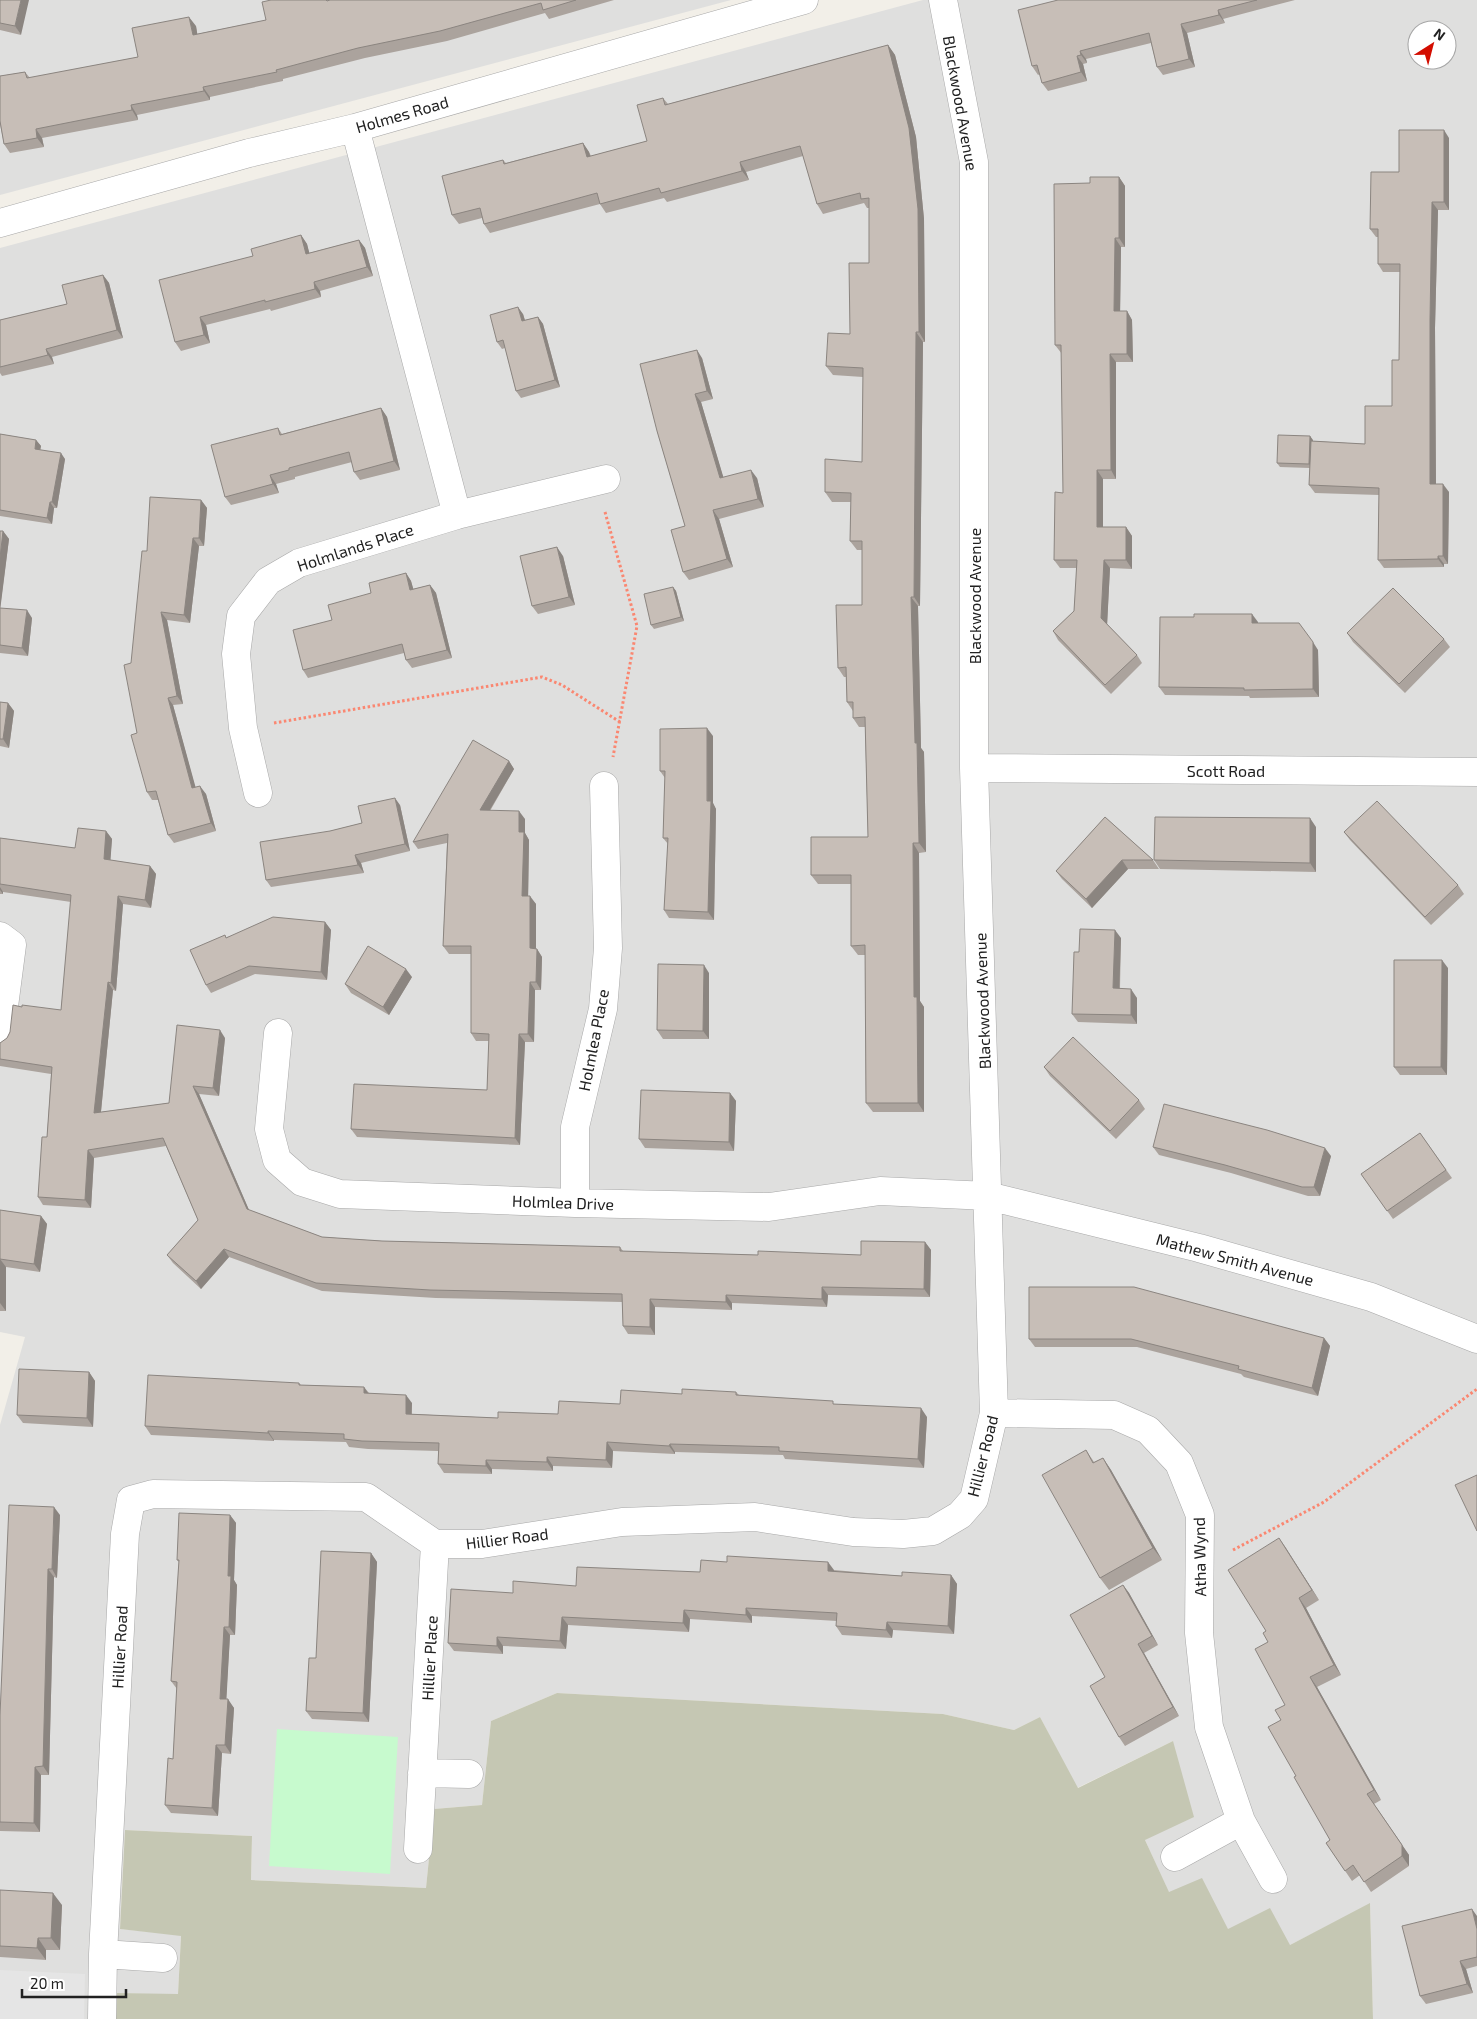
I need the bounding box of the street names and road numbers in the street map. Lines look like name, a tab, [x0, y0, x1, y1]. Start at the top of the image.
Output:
street label: Blackwood Avenue	[940, 34, 982, 172]
street label: Holmes Road	[353, 92, 451, 136]
street label: Holmlands Place	[294, 519, 416, 575]
street label: Blackwood Avenue	[965, 528, 984, 664]
street label: Scott Road	[1187, 761, 1265, 780]
street label: Blackwood Avenue	[970, 932, 994, 1070]
street label: Holmlea Place	[574, 987, 612, 1093]
street label: Holmlea Drive	[512, 1191, 614, 1213]
street label: Mathew Smith Avenue	[1154, 1229, 1316, 1289]
street label: Hillier Road	[963, 1413, 1001, 1499]
street label: Atha Wynd	[1189, 1517, 1209, 1597]
street label: Hillier Road	[465, 1523, 549, 1553]
street label: Hillier Road	[107, 1605, 131, 1689]
street label: Hillier Place	[417, 1615, 441, 1701]

